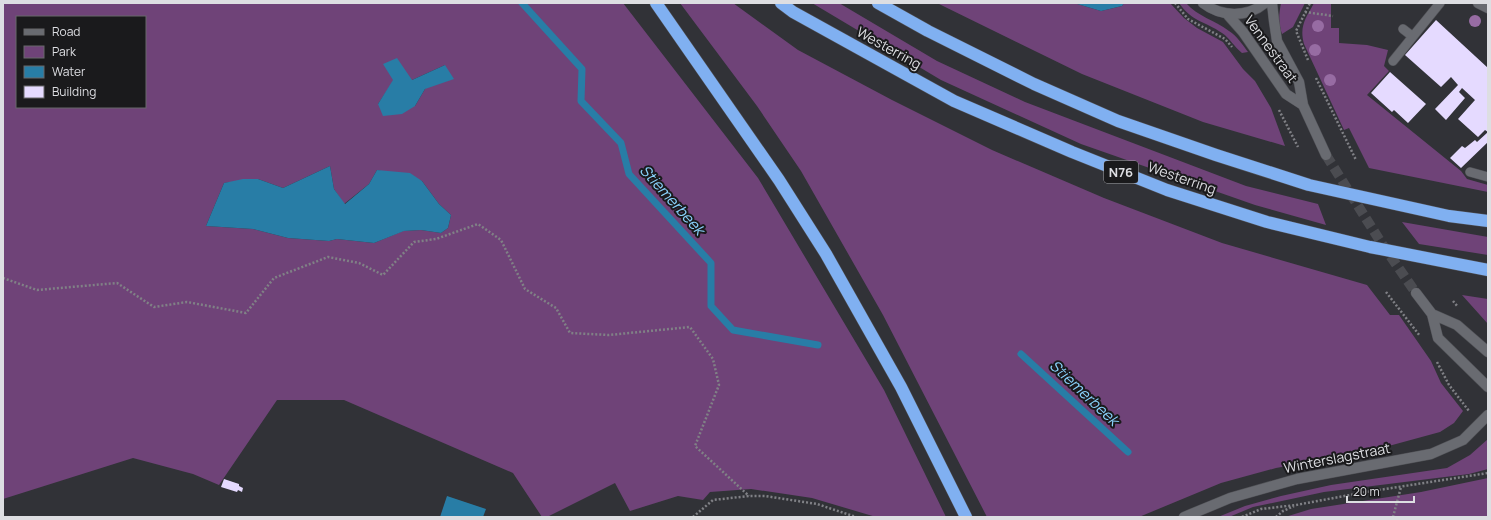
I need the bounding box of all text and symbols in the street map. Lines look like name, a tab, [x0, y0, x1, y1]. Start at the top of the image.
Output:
street label: Vennestraat	[1240, 11, 1303, 87]
legend	[16, 16, 146, 108]
street label: Westerring	[853, 22, 925, 73]
text: Road	[52, 23, 80, 40]
text: Park	[52, 43, 77, 60]
text: Water	[52, 63, 86, 80]
text: Building	[52, 83, 96, 100]
street label: Westerring	[1145, 157, 1219, 198]
water label: Stiemerbeek	[635, 160, 711, 241]
road number: N76	[1104, 161, 1138, 183]
water label: Stiemerbeek	[1045, 355, 1126, 432]
street label: Winterslagstraat	[1282, 438, 1392, 477]
scale bar	[1347, 478, 1414, 504]
text: 20 m	[1353, 483, 1380, 500]

